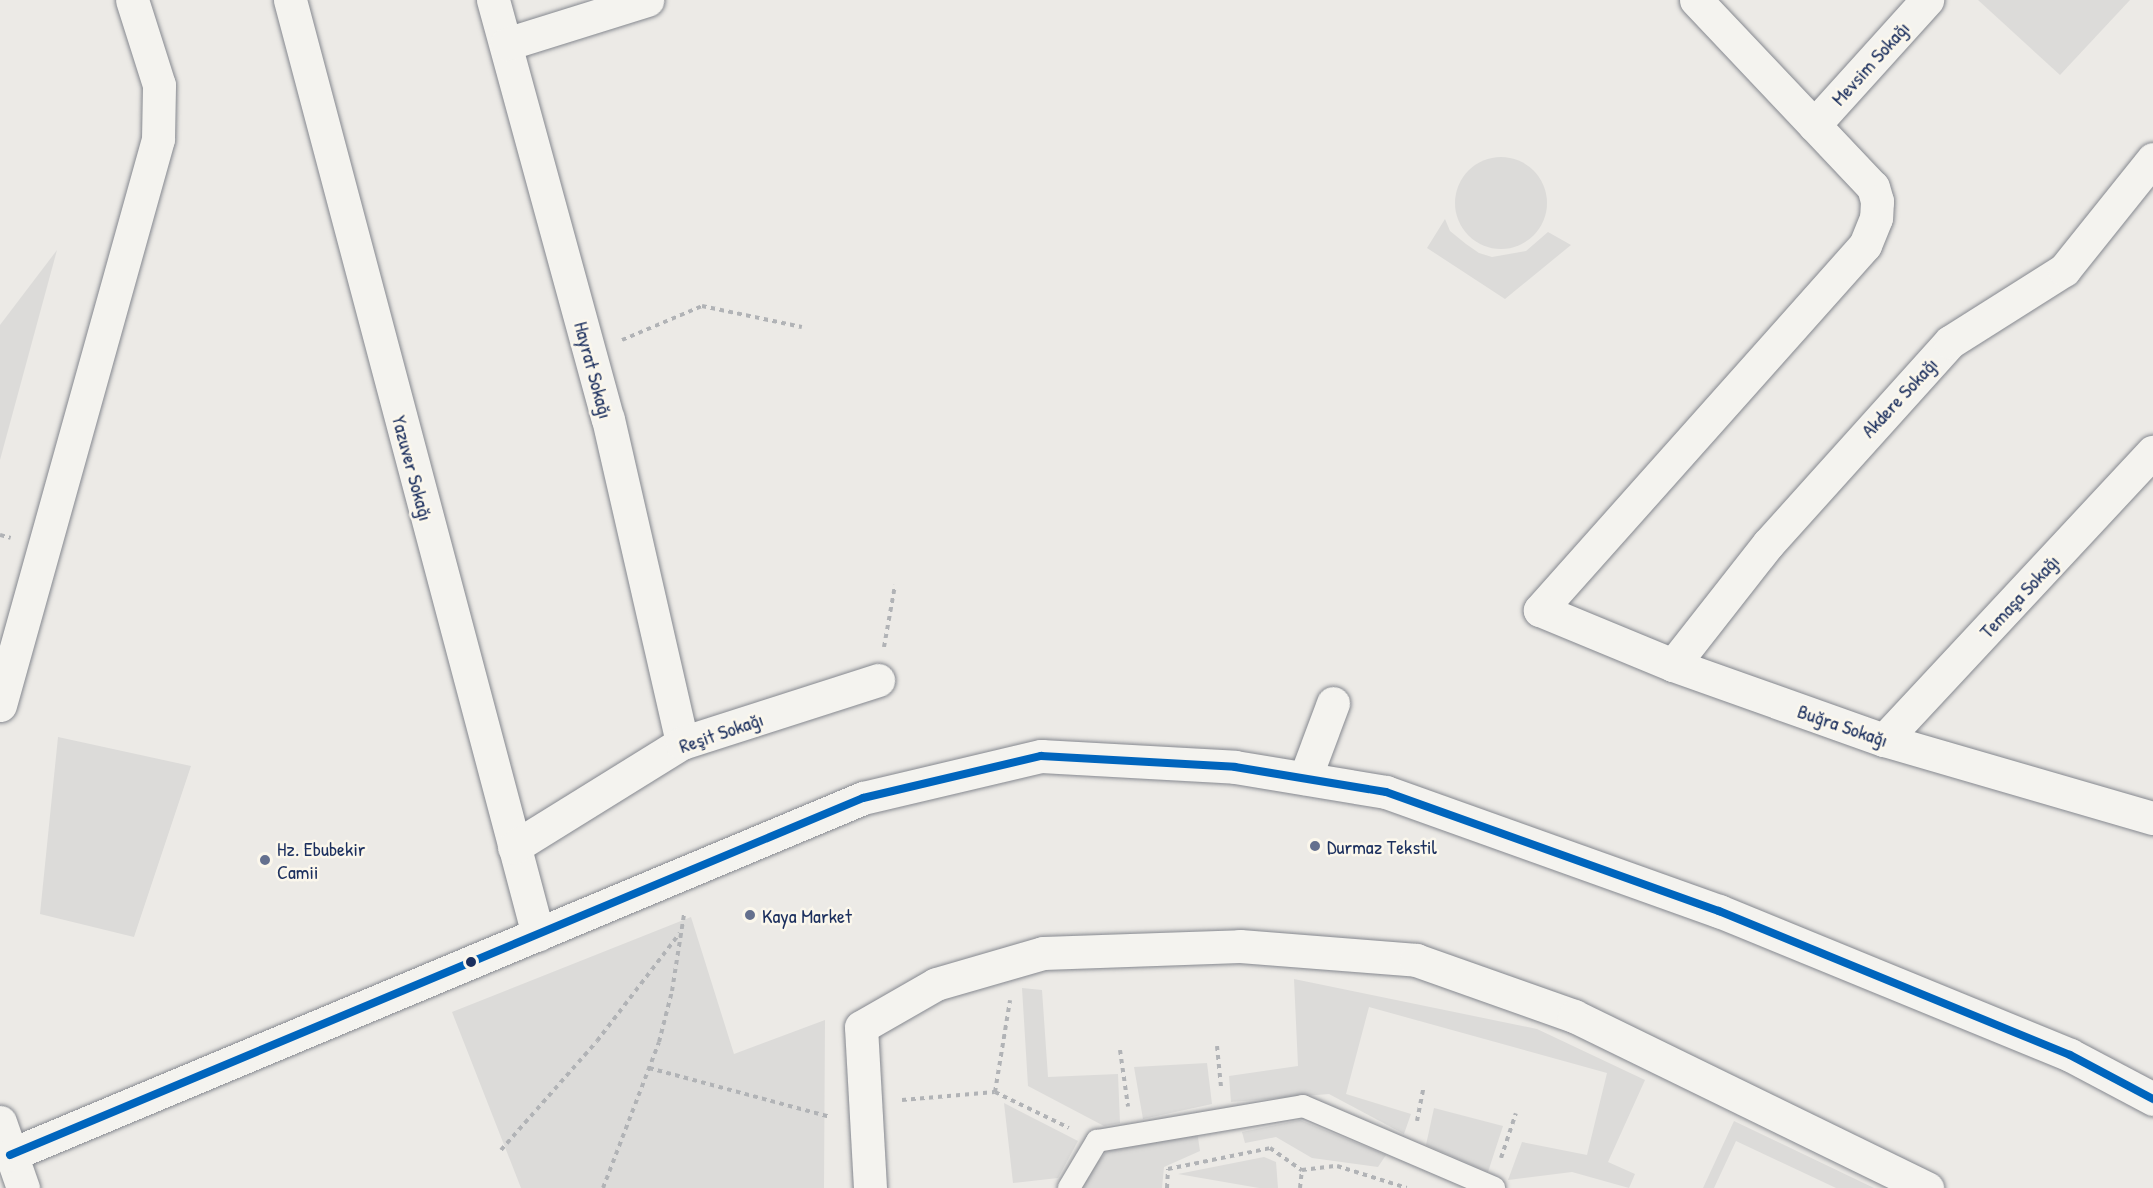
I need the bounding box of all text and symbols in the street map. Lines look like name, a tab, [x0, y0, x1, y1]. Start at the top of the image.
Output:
street label: Mevsim Sokağı	[1826, 16, 1914, 110]
street label: Hayrat Sokağı	[570, 319, 618, 421]
street label: Akdere Sokağı	[1856, 352, 1942, 442]
street label: Yazuver Sokağı	[387, 413, 439, 523]
street label: Temaşa Sokağı	[1974, 549, 2064, 643]
street label: Buğra Sokağı	[1795, 698, 1891, 752]
street label: Reşit Sokağı	[676, 706, 766, 758]
place label: Durmaz Tekstil	[1327, 834, 1437, 858]
place label: Hz. Ebubekir Camii	[277, 837, 366, 884]
marker: Durmaz Tekstil	[1308, 839, 1322, 853]
marker: Hz. Ebubekir Camii	[258, 853, 272, 867]
place label: Kaya Market	[762, 903, 852, 927]
marker: Kaya Market	[743, 908, 757, 922]
unlabelled marker	[465, 956, 477, 968]

